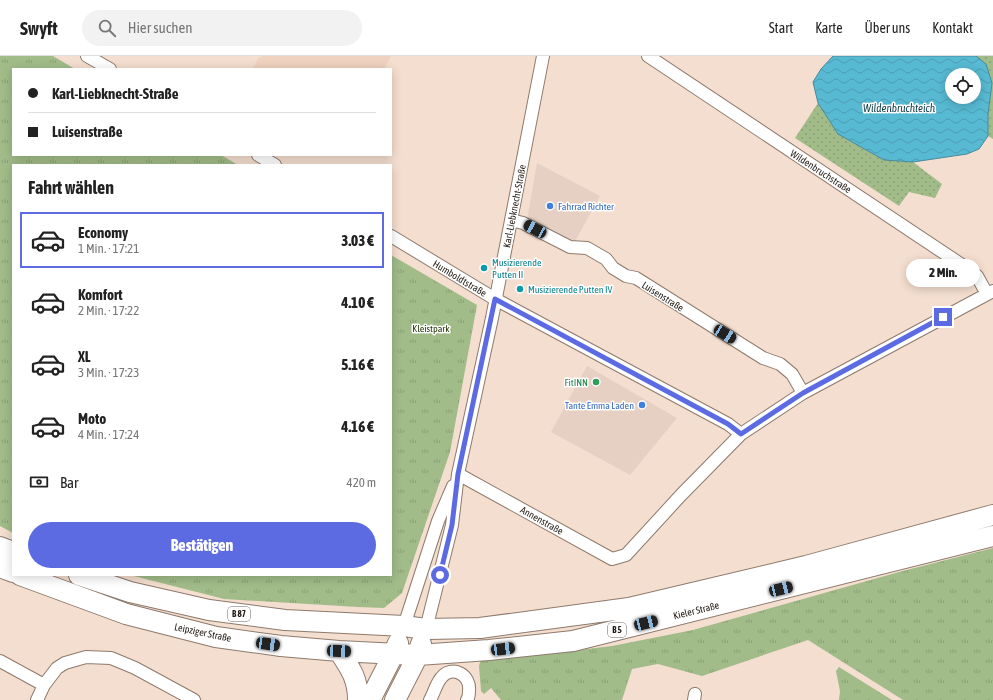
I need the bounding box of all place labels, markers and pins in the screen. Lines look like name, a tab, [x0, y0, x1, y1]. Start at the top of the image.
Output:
marker: Fahrrad Richter	[545, 201, 555, 211]
place label: Fahrrad Richter	[558, 201, 615, 212]
place label: Musizierende Putten II	[492, 257, 542, 280]
marker: Musizierende Putten II	[479, 263, 489, 273]
marker: Musizierende Putten IV	[515, 284, 525, 294]
place label: Musizierende Putten IV	[528, 284, 612, 295]
place label: FitINN	[564, 377, 588, 388]
marker: FitINN	[591, 377, 601, 387]
place label: Tante Emma Laden	[565, 400, 634, 411]
marker: Tante Emma Laden	[637, 400, 647, 410]

